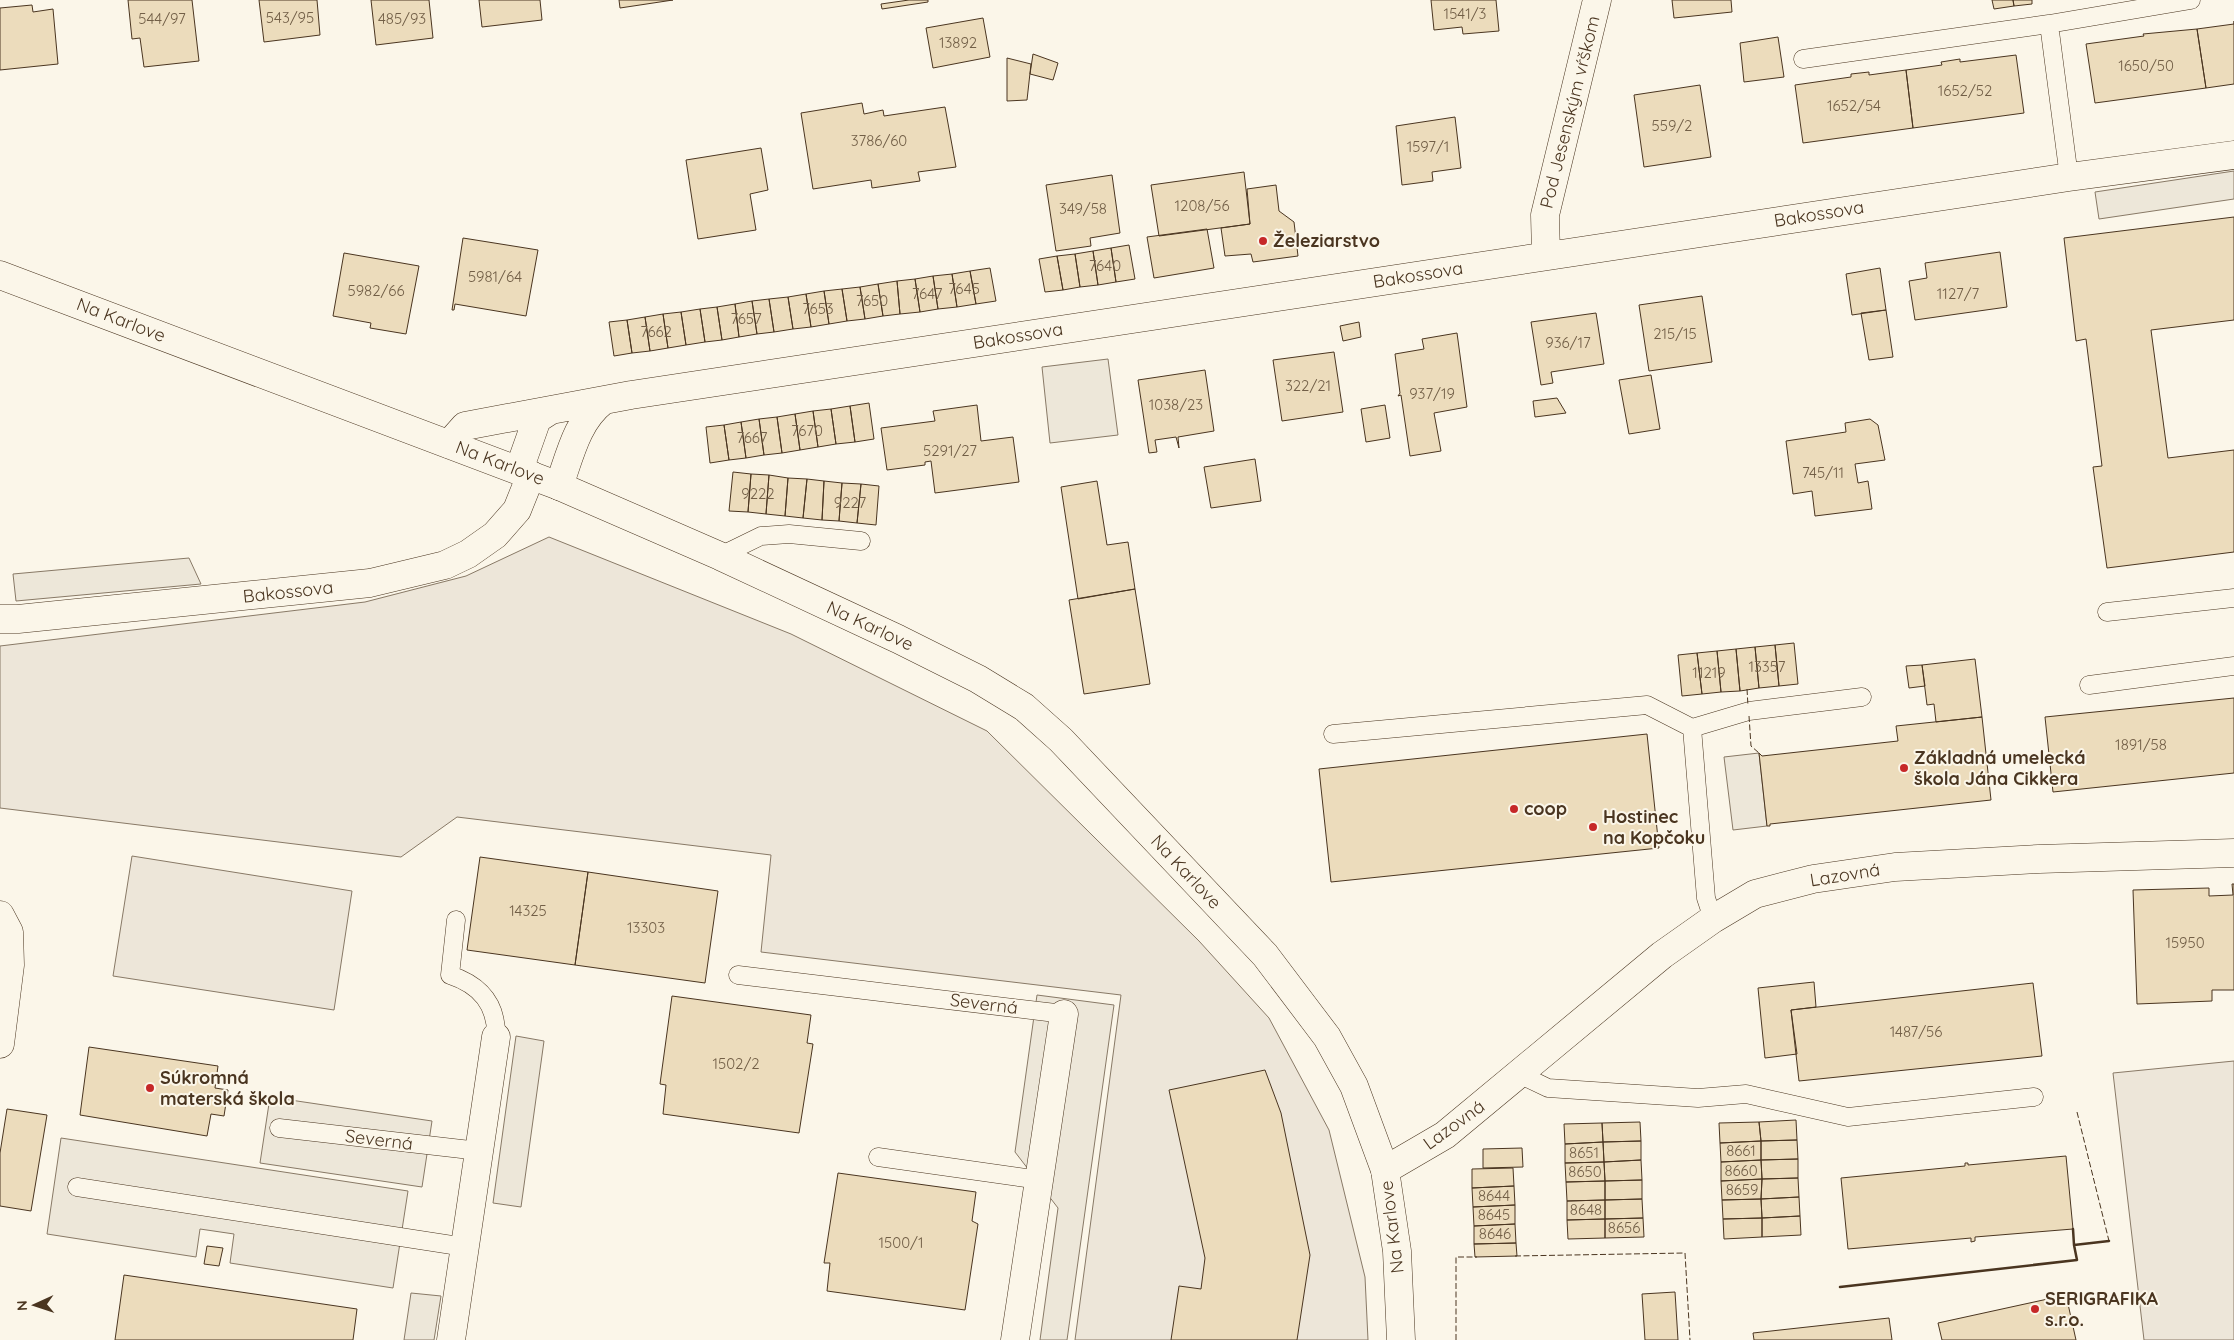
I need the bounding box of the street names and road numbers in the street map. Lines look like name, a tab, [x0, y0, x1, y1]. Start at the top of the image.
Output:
street label: Pod Jesenským vŕškom	[1534, 13, 1605, 211]
street label: Bakossova	[1772, 195, 1866, 232]
street label: Bakossova	[1371, 256, 1465, 293]
street label: Na Karlove	[74, 292, 169, 347]
street label: Bakossova	[971, 317, 1065, 354]
street label: Na Karlove	[453, 435, 548, 490]
street label: Bakossova	[242, 575, 334, 608]
street label: Na Karlove	[823, 595, 917, 656]
street label: Na Karlove	[1146, 830, 1227, 914]
street label: Lazovná	[1808, 858, 1882, 891]
street label: Severná	[949, 988, 1019, 1019]
street label: Lazovná	[1418, 1095, 1489, 1155]
street label: Severná	[344, 1124, 414, 1155]
street label: Na Karlove	[1374, 1179, 1409, 1275]

